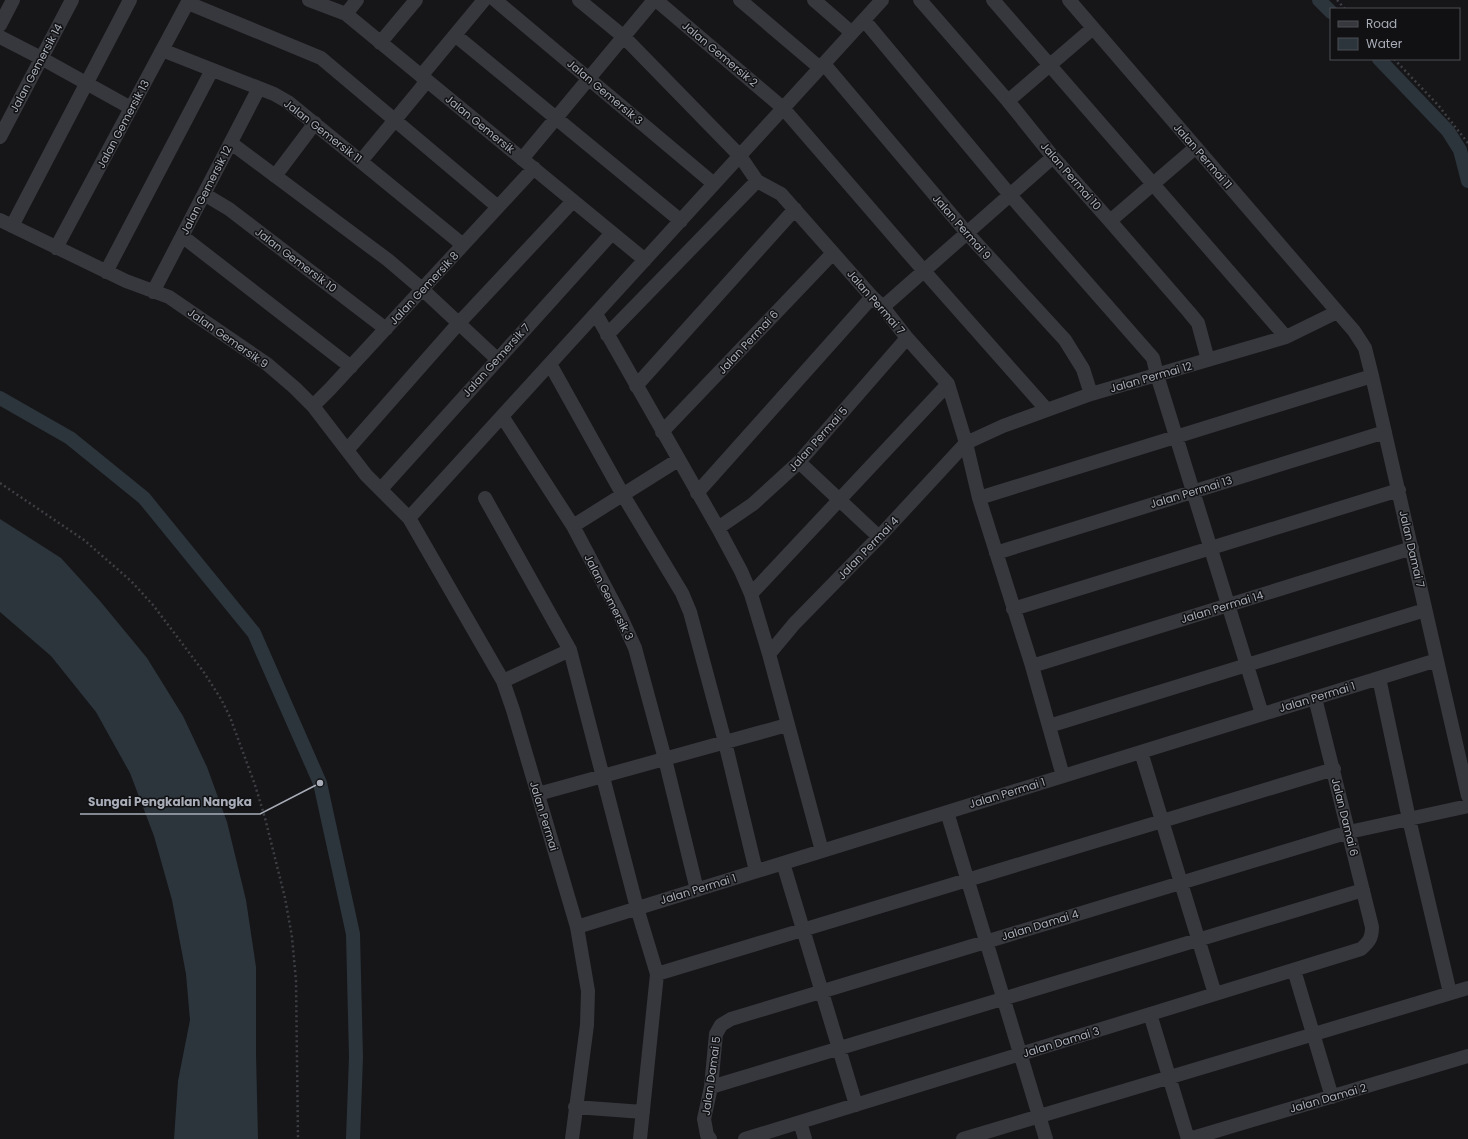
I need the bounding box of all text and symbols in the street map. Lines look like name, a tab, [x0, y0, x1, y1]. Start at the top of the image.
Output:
legend	[1330, 8, 1460, 60]
text: Road	[1366, 15, 1397, 32]
street label: Jalan Gemersik 2	[679, 18, 761, 90]
street label: Jalan Gemersik 14	[6, 21, 66, 115]
text: Water	[1366, 35, 1403, 52]
street label: Jalan Gemersik 3	[564, 55, 646, 129]
street label: Jalan Gemersik 13	[93, 77, 153, 171]
street label: Jalan Gemersik	[442, 91, 518, 157]
street label: Jalan Gemersik 11	[281, 95, 365, 167]
street label: Jalan Permai 11	[1170, 120, 1236, 192]
street label: Jalan Permai 10	[1037, 138, 1105, 214]
street label: Jalan Gemersik 12	[177, 143, 235, 237]
street label: Jalan Permai 9	[929, 191, 995, 263]
street label: Jalan Gemersik 10	[252, 224, 340, 296]
street label: Jalan Gemersik 8	[386, 248, 462, 328]
street label: Jalan Permai 7	[843, 266, 909, 338]
street label: Jalan Gemersik 9	[185, 304, 272, 372]
street label: Jalan Permai 6	[714, 307, 782, 377]
street label: Jalan Gemersik 7	[459, 320, 533, 400]
street label: Jalan Permai 12	[1108, 358, 1194, 396]
street label: Jalan Permai 5	[785, 403, 851, 475]
street label: Jalan Permai 13	[1148, 472, 1234, 512]
street label: Jalan Damai 7	[1395, 509, 1429, 589]
street label: Jalan Permai 4	[834, 513, 902, 583]
street label: Jalan Gemersik 3	[580, 551, 638, 643]
street label: Jalan Permai 14	[1179, 587, 1265, 627]
street label: Jalan Permai 1	[1277, 678, 1357, 716]
street label: Jalan Permai 1	[967, 774, 1047, 812]
street label: Jalan Damai 6	[1328, 776, 1362, 858]
street label: Jalan Permai	[526, 779, 562, 853]
callout: Sungai Pengkalan Nangka	[80, 790, 260, 814]
text: Sungai Pengkalan Nangka	[88, 793, 252, 810]
street label: Jalan Permai 1	[658, 870, 738, 908]
street label: Jalan Damai 4	[999, 906, 1081, 944]
street label: Jalan Damai 3	[1021, 1023, 1101, 1061]
street label: Jalan Damai 5	[698, 1035, 724, 1117]
street label: Jalan Damai 2	[1288, 1079, 1368, 1117]

